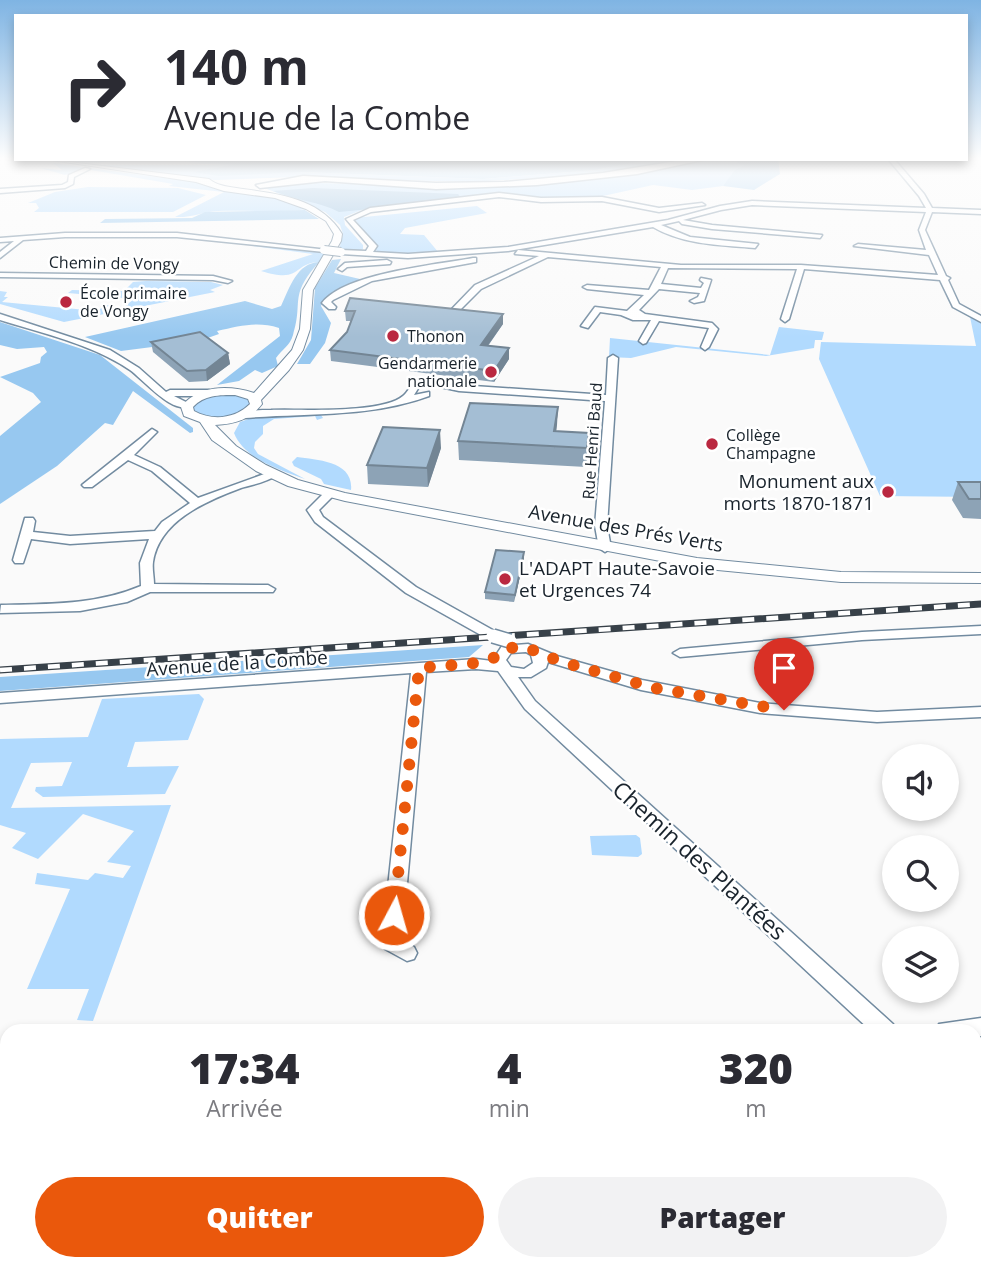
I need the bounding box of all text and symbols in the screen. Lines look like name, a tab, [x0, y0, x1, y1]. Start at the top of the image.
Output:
text: 140 m	[164, 33, 309, 99]
icon: right	[49, 42, 140, 133]
text: Avenue de la Combe	[164, 96, 470, 139]
street label: Chemin de Vongy	[49, 251, 180, 275]
place label: École primaire de Vongy	[80, 282, 187, 322]
marker: École primaire de Vongy	[58, 294, 74, 310]
place label: Thonon	[407, 325, 465, 347]
marker: Thonon	[385, 328, 401, 344]
place label: Gendarmerie nationale	[378, 352, 477, 392]
marker: Gendarmerie nationale	[483, 364, 499, 380]
street label: Rue Henri Baud	[577, 382, 607, 500]
place label: Collège Champagne	[726, 424, 816, 464]
marker: Collège Champagne	[704, 436, 720, 452]
place label: Monument aux morts 1870-1871	[723, 468, 874, 516]
marker: Monument aux morts 1870-1871	[880, 484, 896, 500]
street label: Avenue des Prés Verts	[527, 498, 725, 558]
place label: L'ADAPT Haute-Savoie et Urgences 74	[519, 555, 715, 603]
marker: L'ADAPT Haute-Savoie et Urgences 74	[497, 571, 513, 587]
pin	[754, 638, 814, 710]
street label: Avenue de la Combe	[145, 644, 329, 682]
icon: arrive	[765, 649, 803, 687]
map controls	[882, 744, 959, 1003]
button: sound	[882, 744, 959, 821]
street label: Chemin des Plantées	[606, 773, 794, 947]
button: search	[882, 835, 959, 912]
position arrow	[357, 878, 431, 952]
button: layers	[882, 926, 959, 1003]
text: 17:34	[189, 1039, 300, 1096]
text: 4	[497, 1039, 522, 1096]
text: 320	[719, 1039, 793, 1096]
text: Arrivée	[206, 1092, 283, 1124]
text: min	[489, 1092, 530, 1124]
text: m	[745, 1092, 767, 1124]
button: Quitter	[35, 1177, 484, 1257]
button: Partager	[498, 1177, 947, 1257]

